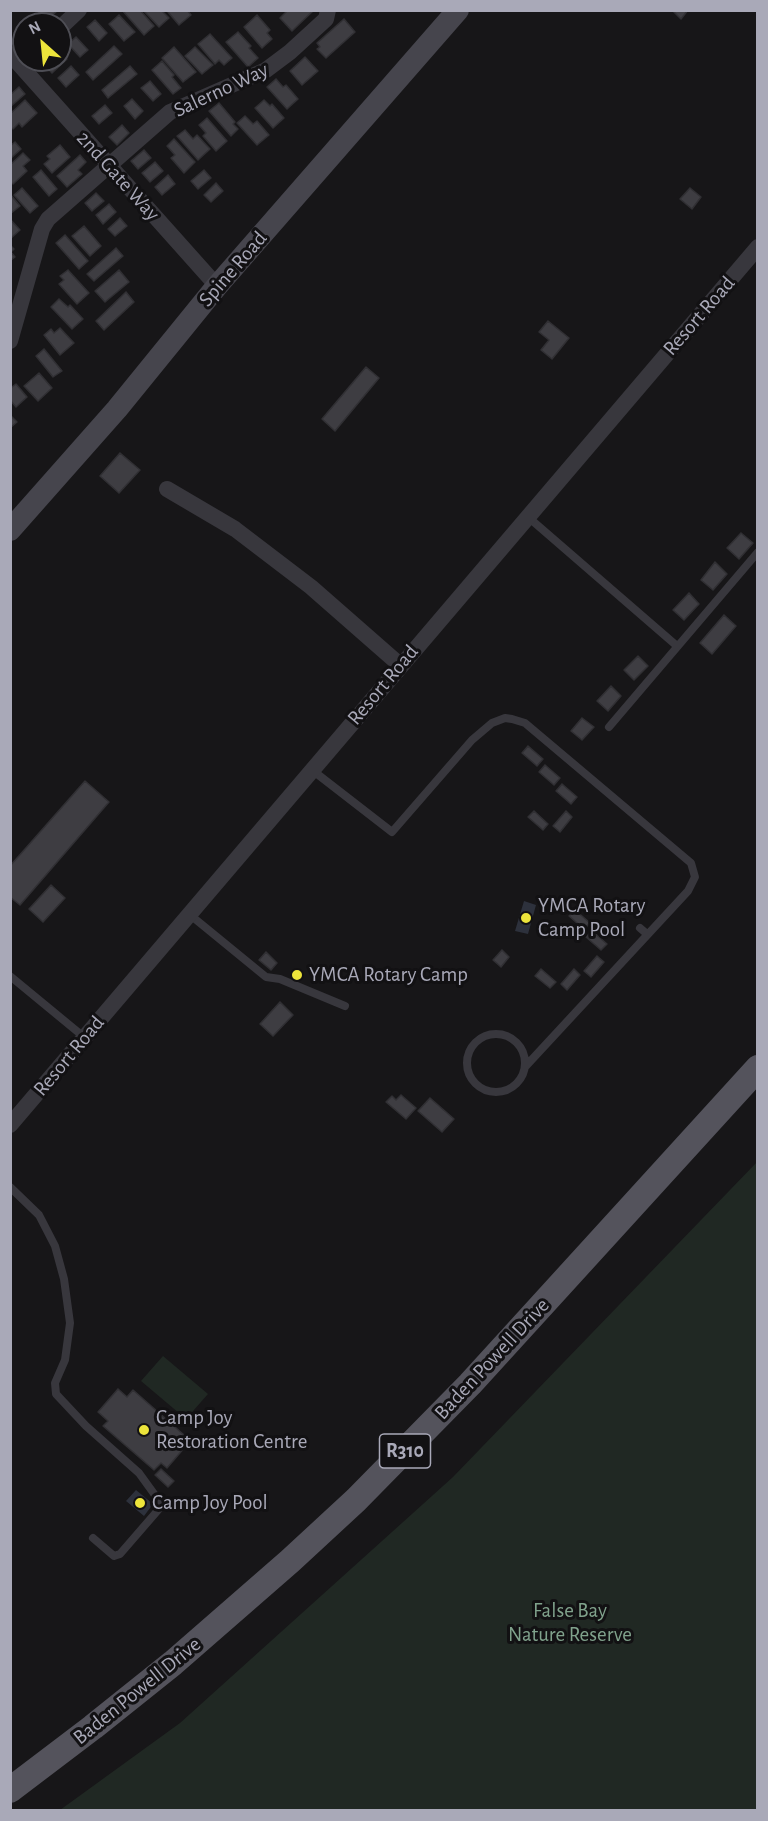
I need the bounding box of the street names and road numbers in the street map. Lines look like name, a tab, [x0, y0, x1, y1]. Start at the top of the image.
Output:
street label: Salerno Way	[170, 57, 272, 123]
street label: 2nd Gate Way	[71, 126, 165, 226]
street label: Spine Road	[193, 226, 273, 312]
street label: Resort Road	[658, 271, 740, 361]
street label: Resort Road	[342, 640, 424, 730]
street label: Resort Road	[28, 1011, 110, 1101]
street label: Baden Powell Drive	[429, 1293, 555, 1425]
road number: R310	[380, 1434, 430, 1468]
street label: Baden Powell Drive	[68, 1632, 206, 1750]

